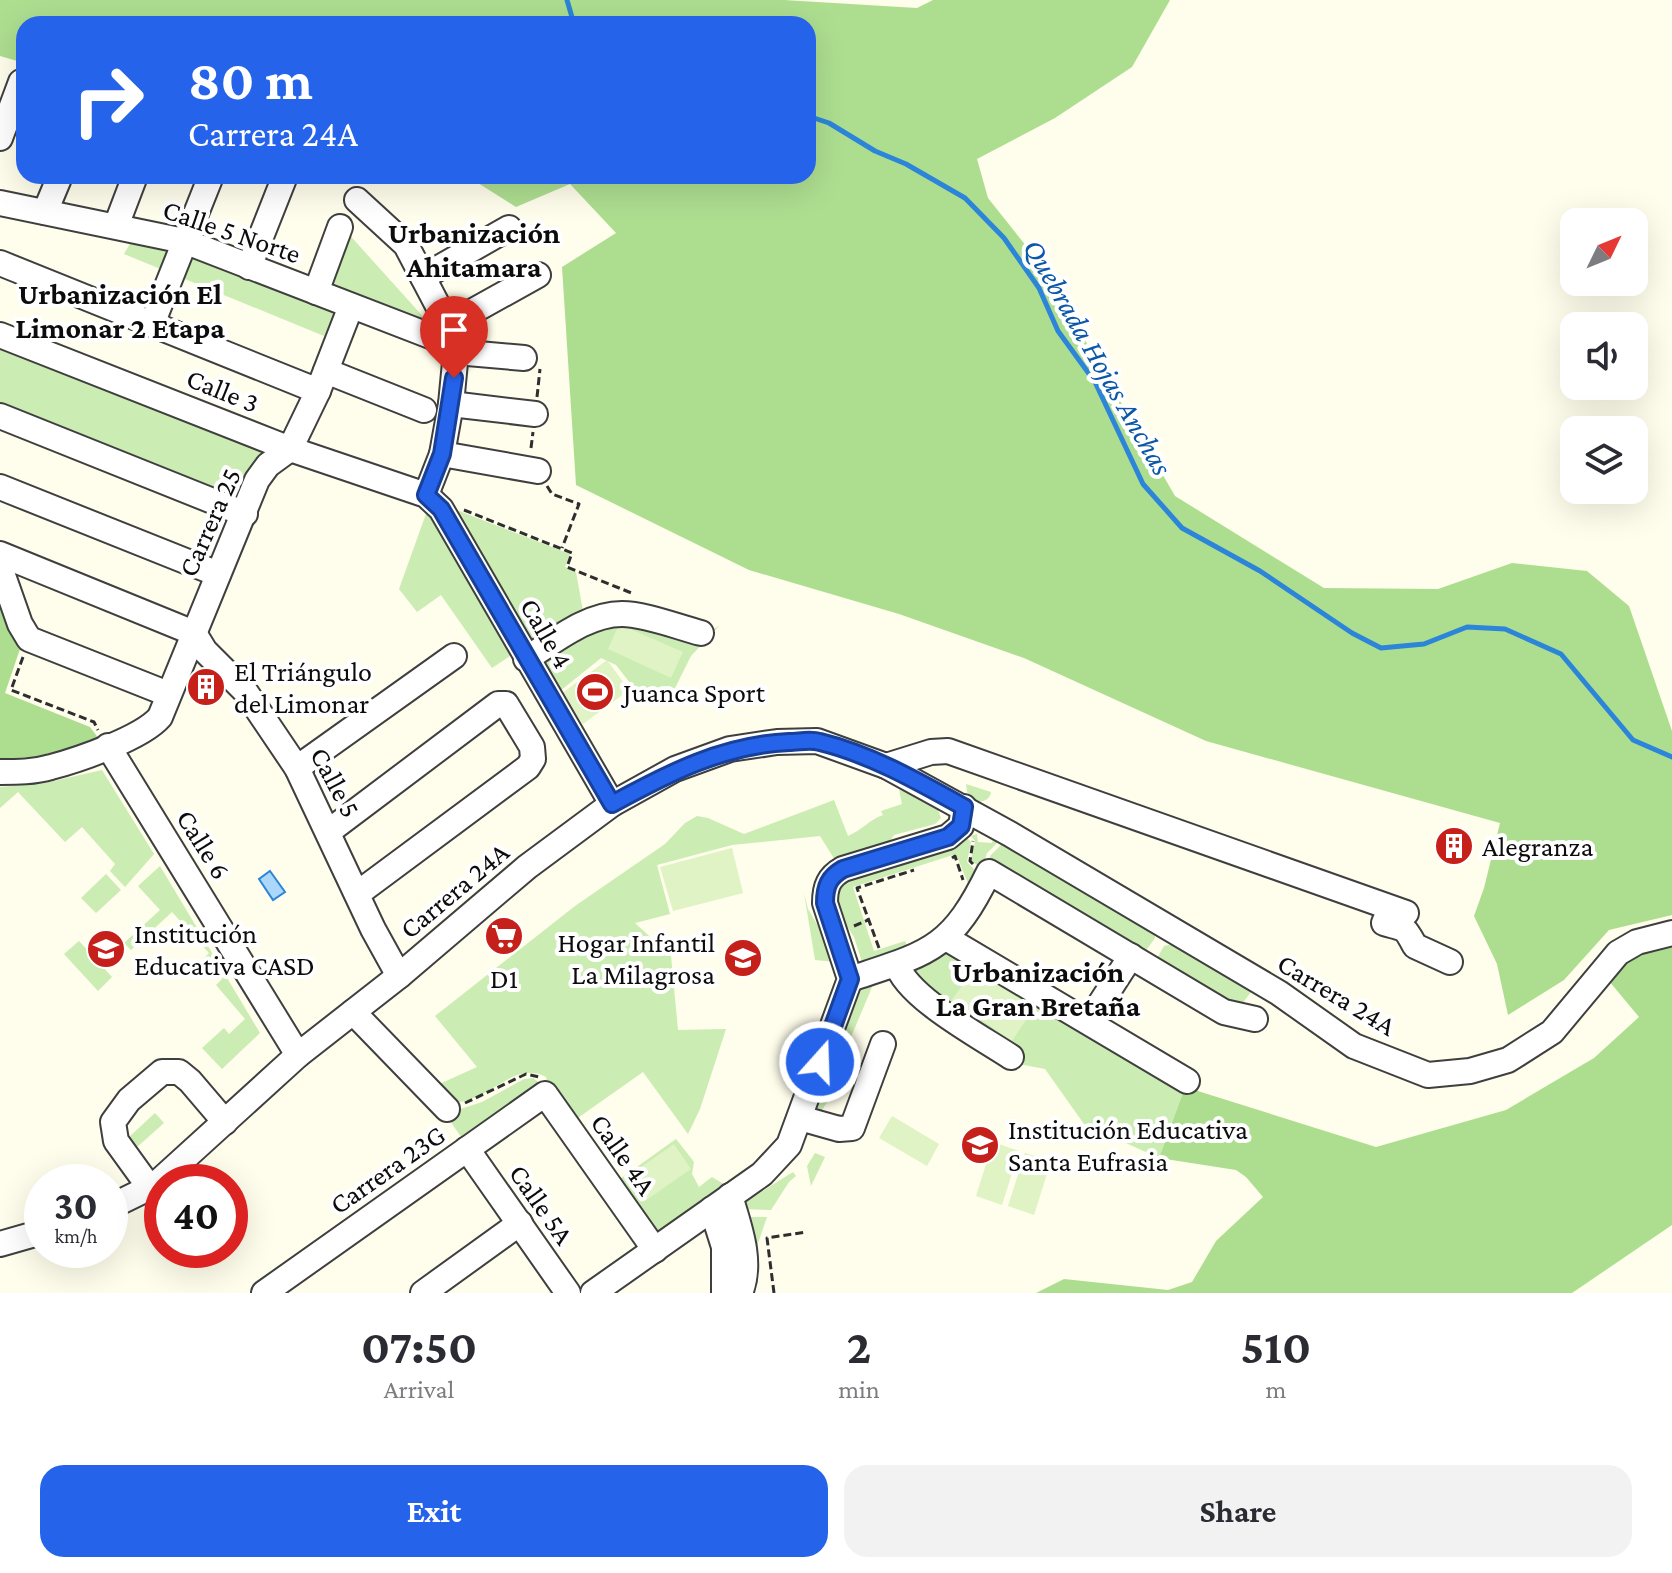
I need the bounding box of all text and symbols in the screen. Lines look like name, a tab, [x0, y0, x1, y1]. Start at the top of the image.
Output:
icon: right	[56, 48, 160, 152]
text: 80 m	[188, 49, 313, 111]
text: Carrera 24A	[188, 114, 358, 154]
street label: Calle 5 Norte	[159, 193, 305, 269]
north arrow	[1560, 208, 1648, 296]
map controls	[1560, 208, 1648, 504]
district label: Urbanización Ahitamara	[388, 216, 560, 283]
water label: Quebrada Hojas Anchas	[1017, 233, 1180, 482]
district label: Urbanización El Limonar 2 Etapa	[15, 277, 225, 344]
pin	[420, 296, 488, 378]
icon: arrive	[432, 308, 476, 352]
button: sound	[1560, 312, 1648, 400]
street label: Calle 3	[182, 362, 263, 419]
button: layers	[1560, 416, 1648, 504]
street label: Carrera 25	[172, 463, 247, 581]
street label: Calle 4	[514, 593, 579, 674]
place label: El Triángulo del Limonar	[234, 656, 372, 719]
building icon: El Triángulo del Limonar	[185, 666, 227, 708]
sports icon: Juanca Sport	[574, 671, 616, 713]
place label: Juanca Sport	[620, 677, 766, 708]
street label: Calle 5	[304, 742, 367, 823]
street label: Calle 6	[170, 804, 237, 885]
building icon: Alegranza	[1433, 825, 1475, 867]
place label: Alegranza	[1482, 831, 1593, 862]
street label: Carrera 24A	[394, 836, 515, 945]
supermarket icon: D1	[483, 915, 525, 957]
place label: Institución Educativa CASD	[134, 918, 315, 981]
place label: Hogar Infantil La Milagrosa	[557, 927, 715, 990]
school or university icon: Institución Educativa CASD	[85, 928, 127, 970]
school or university icon: Hogar Infantil La Milagrosa	[722, 937, 764, 979]
street label: Carrera 24A	[1272, 947, 1401, 1042]
district label: Urbanización La Gran Bretaña	[936, 955, 1141, 1022]
place label: D1	[490, 963, 518, 994]
position arrow	[778, 1020, 862, 1104]
street label: Calle 4A	[585, 1108, 663, 1201]
place label: Institución Educativa Santa Eufrasia	[1008, 1114, 1248, 1177]
street label: Carrera 23G	[324, 1119, 451, 1220]
school or university icon: Institución Educativa Santa Eufrasia	[959, 1124, 1001, 1166]
street label: Calle 5A	[503, 1158, 580, 1250]
speed limit sign: 40	[144, 1164, 248, 1268]
text: 30	[54, 1183, 98, 1228]
text: km/h	[54, 1225, 98, 1247]
text: 07:50	[361, 1320, 477, 1373]
text: 2	[847, 1320, 871, 1373]
text: 510	[1241, 1320, 1311, 1373]
text: Arrival	[384, 1375, 454, 1404]
text: min	[838, 1375, 880, 1404]
text: m	[1265, 1375, 1286, 1404]
button: Exit	[40, 1465, 828, 1557]
button: Share	[844, 1465, 1632, 1557]

